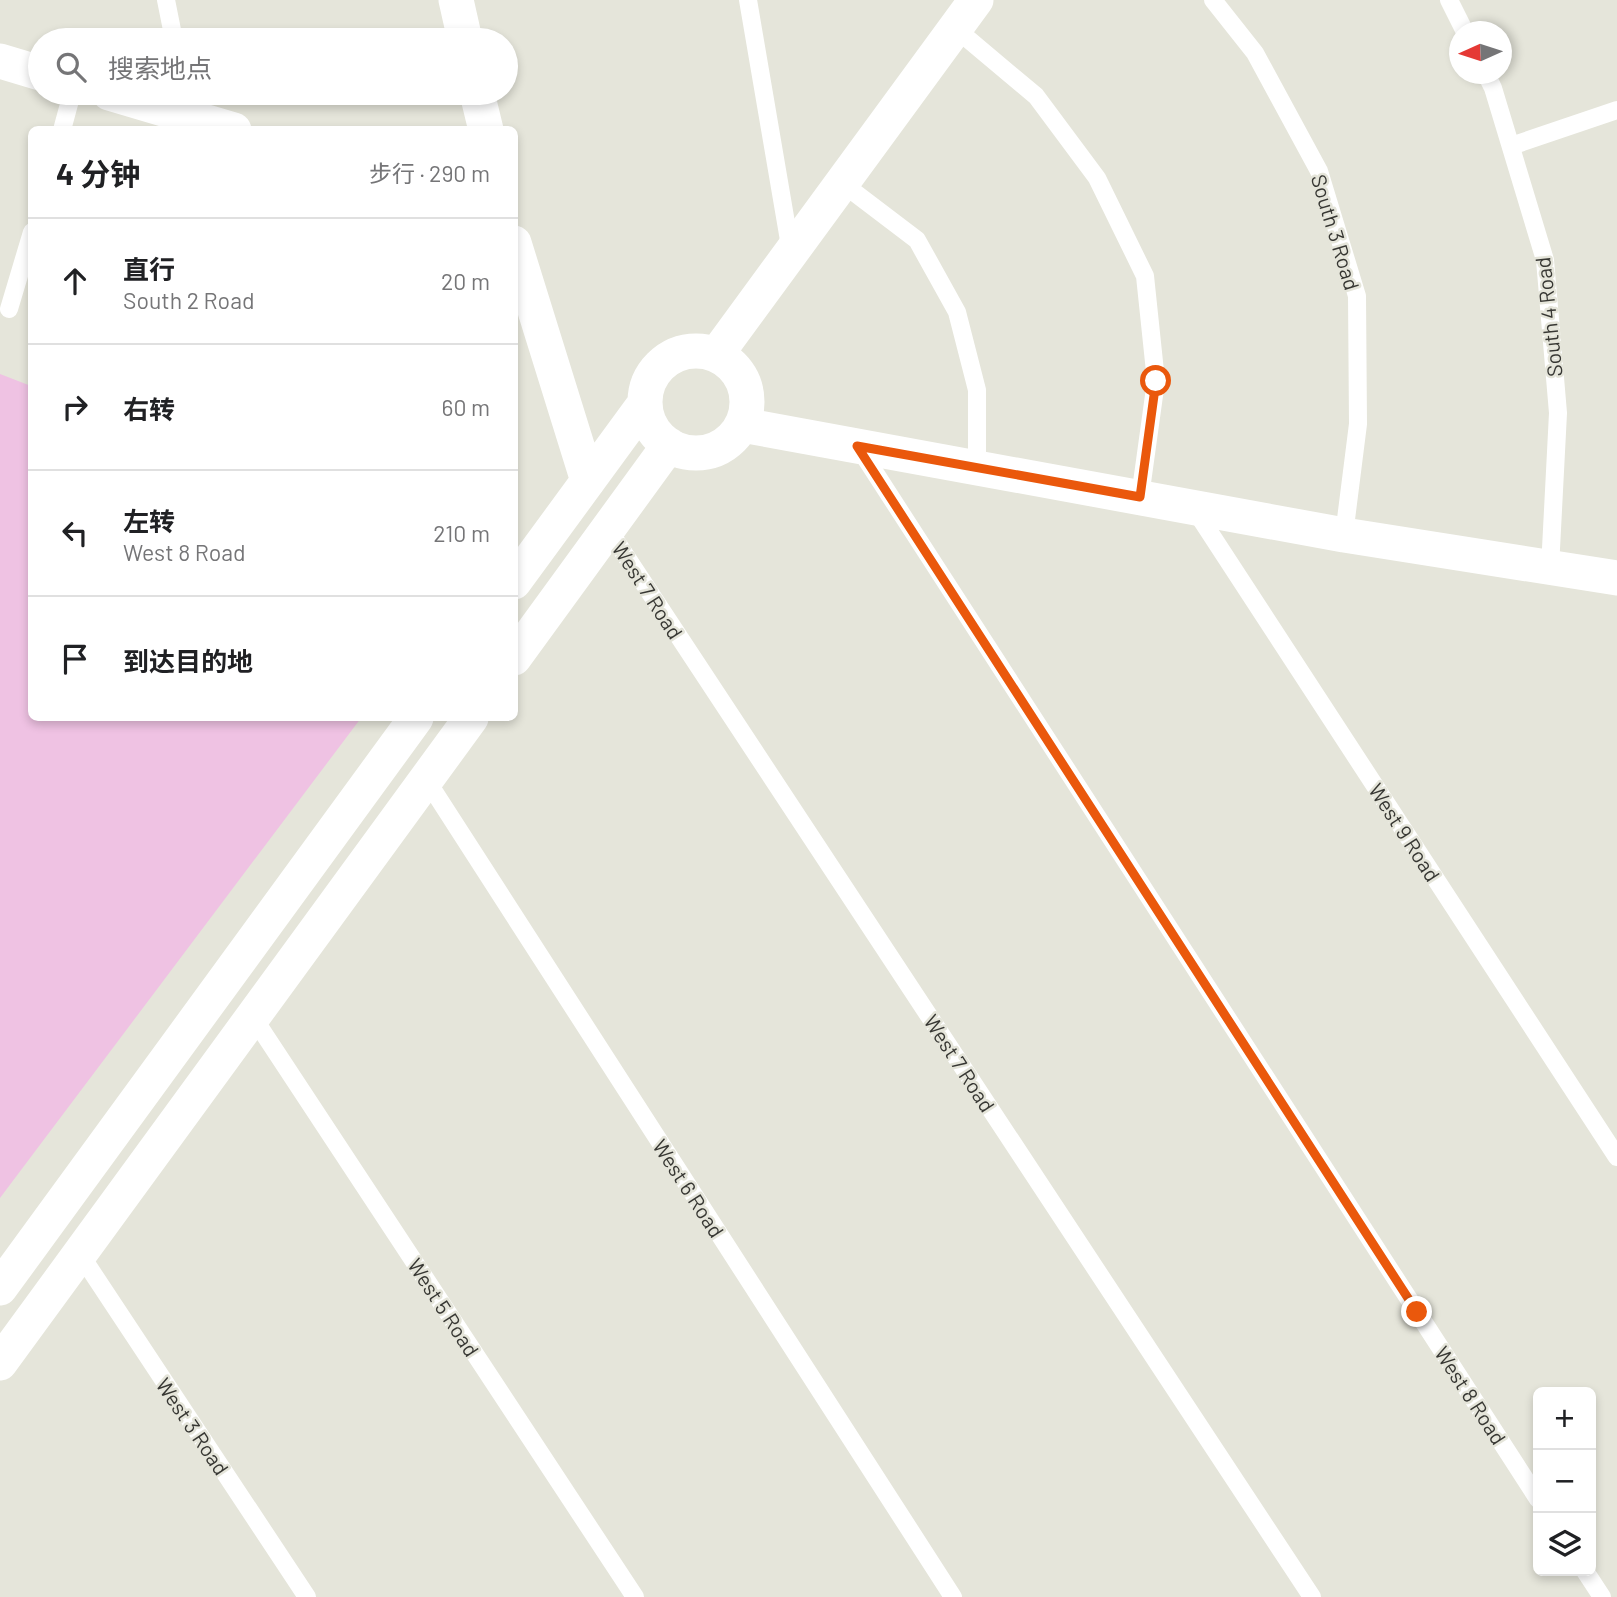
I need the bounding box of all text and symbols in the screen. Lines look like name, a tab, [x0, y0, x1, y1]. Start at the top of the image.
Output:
north arrow	[1449, 21, 1512, 84]
search box	[28, 28, 518, 105]
icon: search	[52, 48, 90, 86]
text: 搜索地点	[108, 52, 212, 83]
text: 4 分钟	[56, 155, 140, 191]
text: 步行 · 290 m	[369, 159, 490, 187]
street label: South 3 Road	[1307, 171, 1365, 293]
text: 直行	[123, 253, 175, 284]
street label: South 4 Road	[1529, 256, 1567, 378]
icon: ahead	[56, 262, 94, 300]
text: 20 m	[441, 267, 490, 295]
text: South 2 Road	[123, 286, 254, 314]
route start	[1140, 365, 1171, 396]
icon: right	[56, 388, 94, 426]
text: 右转	[123, 393, 175, 424]
text: 60 m	[442, 393, 490, 421]
text: 左转	[123, 505, 175, 536]
icon: left	[56, 514, 94, 552]
text: 210 m	[433, 519, 490, 547]
street label: West 7 Road	[607, 537, 689, 643]
text: West 8 Road	[123, 538, 246, 566]
icon: arrive	[56, 640, 94, 678]
text: 到达目的地	[123, 645, 253, 676]
street label: West 9 Road	[1364, 778, 1446, 886]
street label: West 7 Road	[919, 1010, 1001, 1116]
street label: West 6 Road	[648, 1134, 730, 1242]
street label: West 5 Road	[403, 1253, 485, 1361]
route end	[1401, 1296, 1432, 1327]
street label: West 8 Road	[1430, 1341, 1512, 1449]
street label: West 3 Road	[151, 1373, 235, 1479]
map controls	[1533, 1387, 1596, 1576]
button: +	[1533, 1387, 1596, 1450]
button: −	[1533, 1450, 1596, 1513]
button: layers	[1533, 1513, 1596, 1576]

